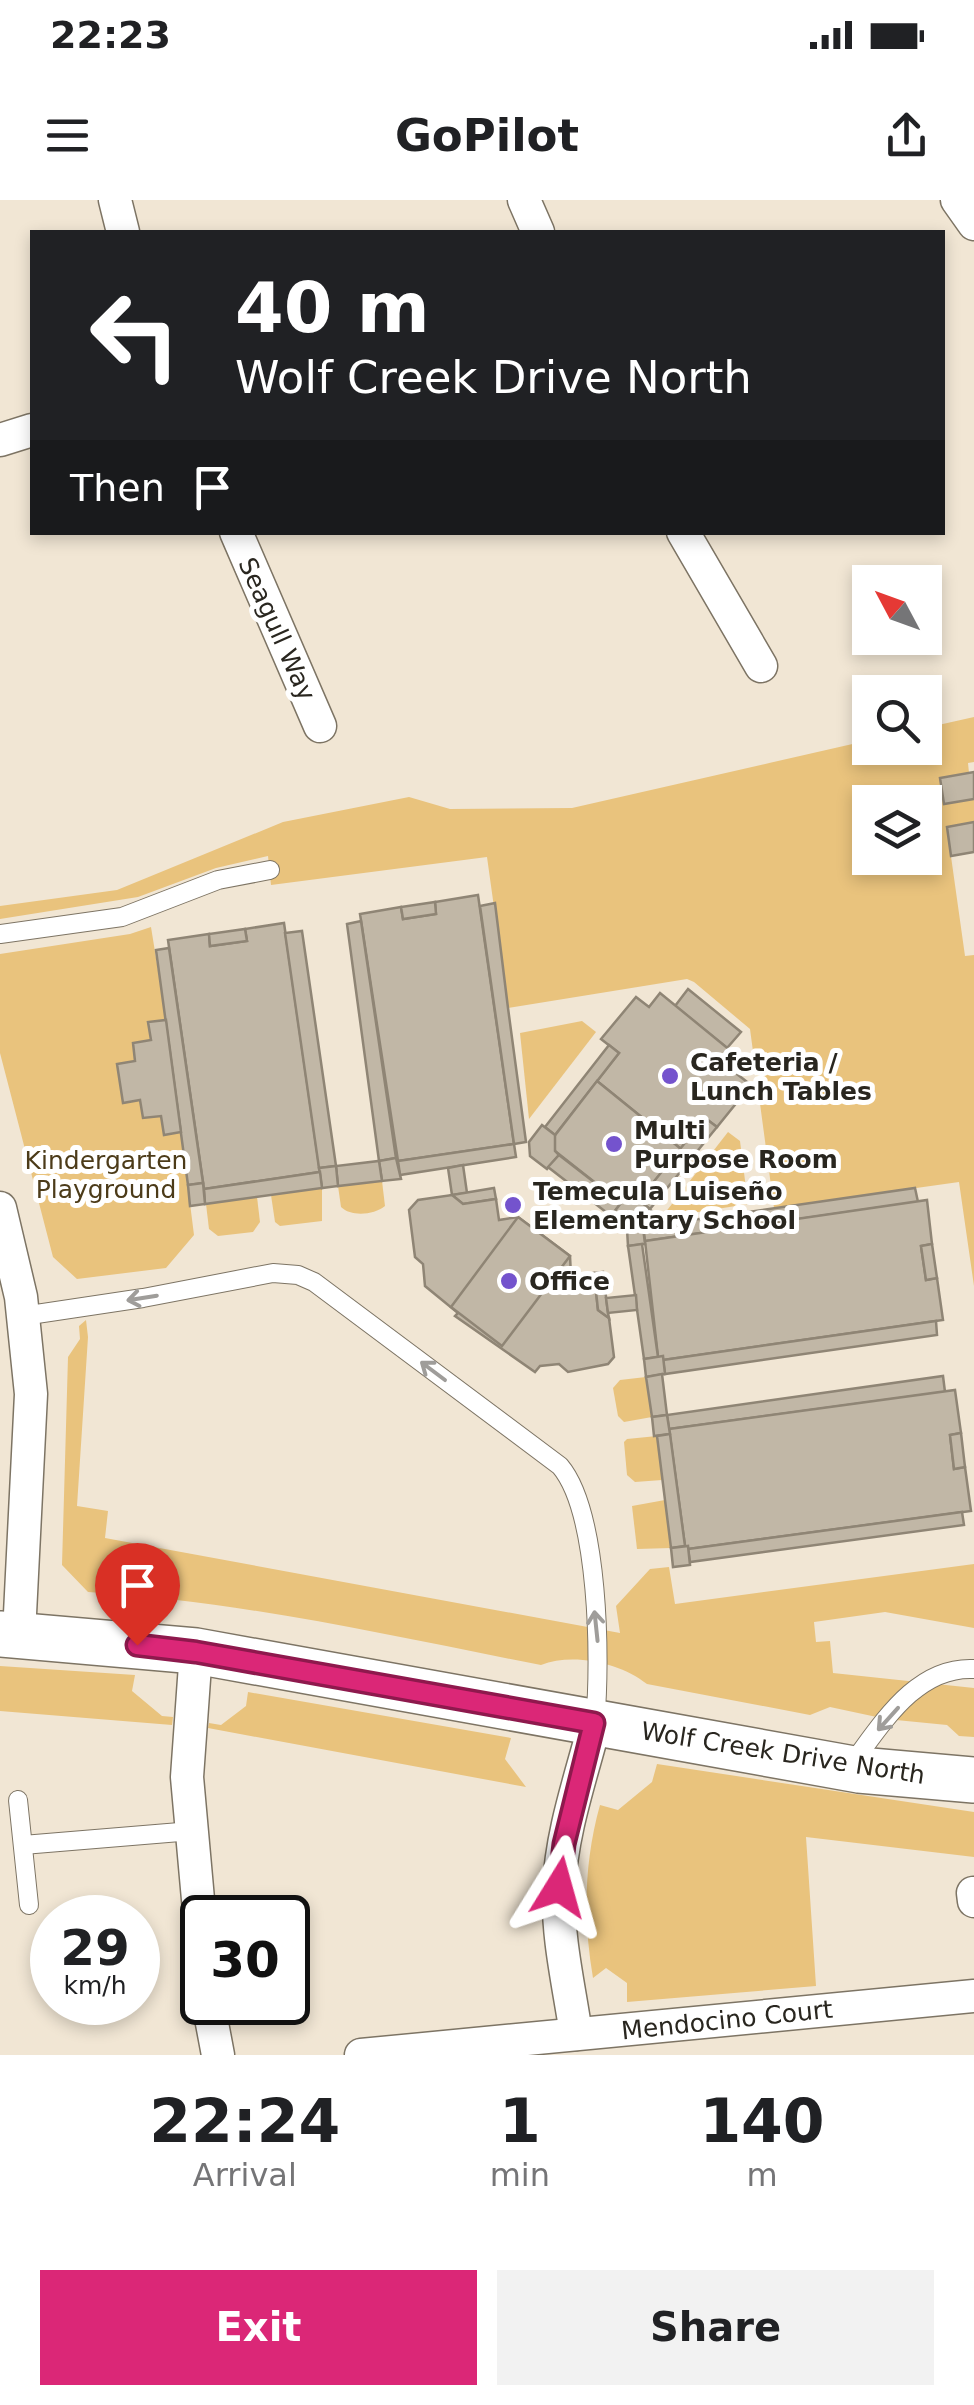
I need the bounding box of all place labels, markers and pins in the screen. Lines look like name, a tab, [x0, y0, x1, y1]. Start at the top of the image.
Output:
place label: Cafeteria / Lunch Tables	[690, 1048, 872, 1106]
marker: Cafeteria / Lunch Tables	[659, 1065, 681, 1087]
place label: Multi Purpose Room	[634, 1116, 838, 1174]
marker: Multi Purpose Room	[603, 1133, 625, 1155]
place label: Temecula Luiseño Elementary School	[533, 1177, 796, 1235]
marker: Temecula Luiseño Elementary School	[502, 1194, 524, 1216]
place label: Office	[529, 1267, 610, 1296]
marker: Office	[498, 1270, 520, 1292]
pin	[95, 1543, 180, 1646]

